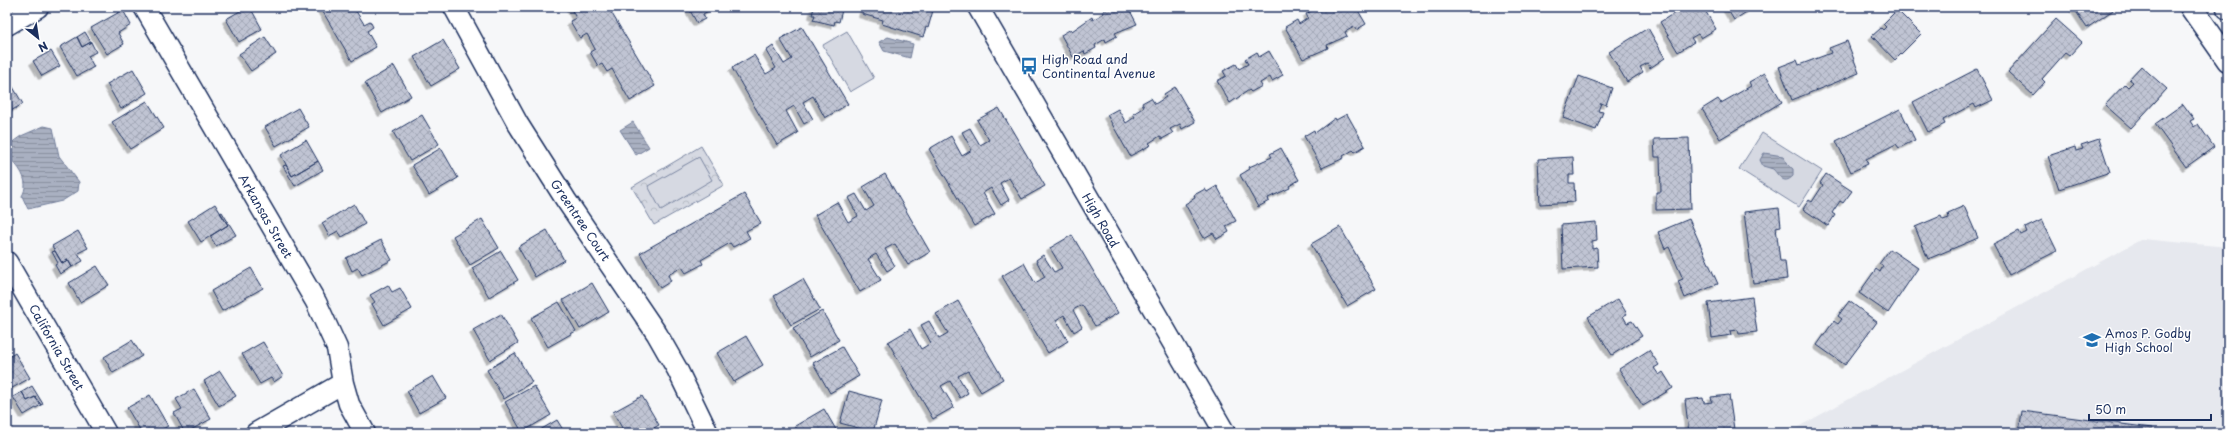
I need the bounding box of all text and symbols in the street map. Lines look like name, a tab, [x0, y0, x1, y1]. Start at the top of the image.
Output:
north arrow	[18, 18, 58, 58]
text: N	[35, 38, 51, 57]
place label: High Road and Continental Avenue	[1042, 50, 1155, 82]
bus stop icon: High Road and Continental Avenue	[1019, 56, 1039, 76]
street label: Arkansas Street	[235, 170, 298, 262]
street label: Greentree Court	[547, 175, 615, 265]
street label: High Road	[1078, 189, 1124, 251]
street label: California Street	[25, 301, 89, 394]
place label: Amos P. Godby High School	[2105, 324, 2191, 356]
school or university icon: Amos P. Godby High School	[2082, 330, 2102, 350]
scale bar	[2089, 396, 2211, 422]
text: 50 m	[2095, 400, 2126, 418]

